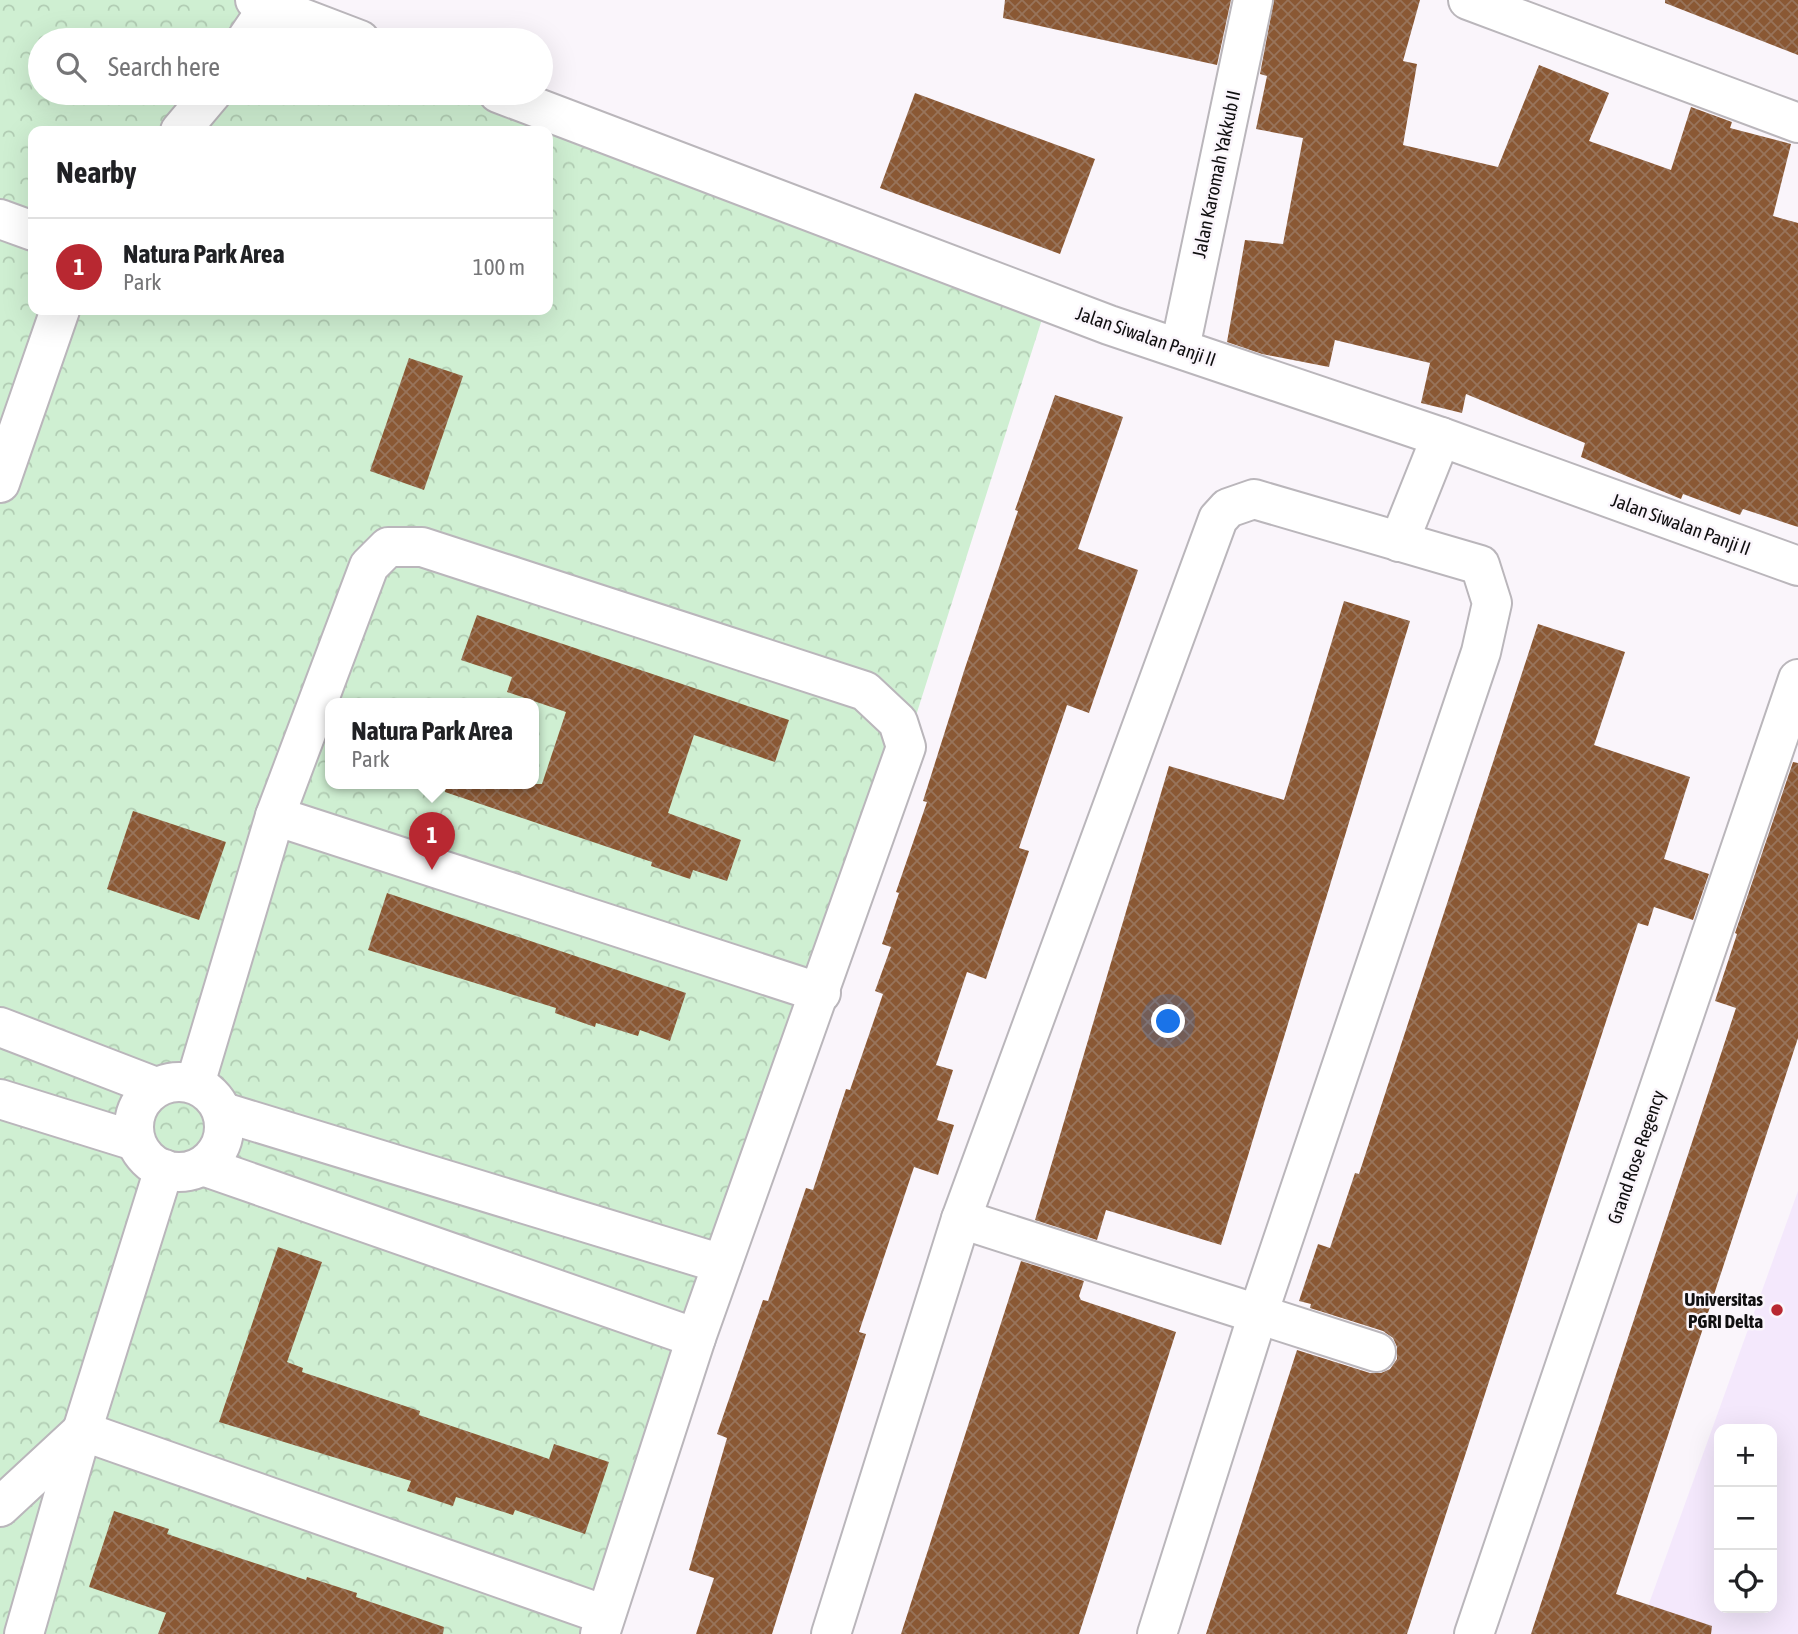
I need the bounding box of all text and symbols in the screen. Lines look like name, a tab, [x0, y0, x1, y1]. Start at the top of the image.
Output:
search box	[28, 28, 553, 105]
icon: search	[52, 48, 90, 86]
text: Search here	[108, 52, 220, 82]
street label: Jalan Karomah Yakkub II	[1188, 88, 1244, 260]
text: Nearby	[56, 155, 136, 189]
text: Natura Park Area	[123, 239, 285, 269]
text: 1	[74, 254, 84, 280]
text: 100 m	[473, 254, 525, 280]
text: Park	[123, 269, 161, 295]
street label: Jalan Siwalan Panji II	[1073, 302, 1219, 370]
street label: Jalan Siwalan Panji II	[1608, 489, 1754, 559]
popup	[325, 698, 539, 789]
text: Natura Park Area	[351, 716, 513, 746]
text: Park	[351, 746, 390, 772]
pin: 1	[409, 812, 455, 870]
your location	[1151, 1004, 1185, 1038]
street label: Grand Rose Regency	[1603, 1087, 1669, 1227]
place label: Universitas PGRI Delta	[1684, 1288, 1763, 1332]
marker: Universitas PGRI Delta	[1769, 1302, 1785, 1318]
map controls	[1714, 1424, 1777, 1613]
button: +	[1714, 1424, 1777, 1487]
button: −	[1714, 1487, 1777, 1550]
button: locate	[1714, 1550, 1777, 1613]

